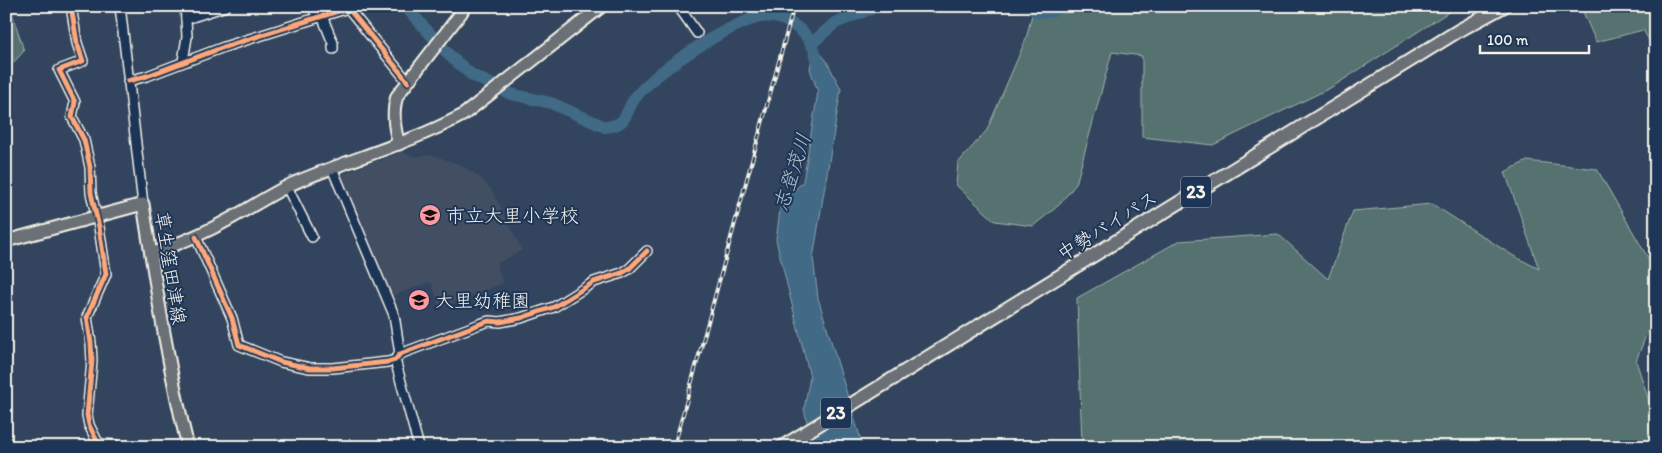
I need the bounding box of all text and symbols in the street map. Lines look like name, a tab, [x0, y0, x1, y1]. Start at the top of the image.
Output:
scale bar	[1480, 22, 1588, 54]
text: 100 m	[1487, 31, 1529, 49]
water label: 志登茂川	[768, 130, 816, 214]
road number: 23	[1181, 176, 1211, 208]
street label: 中勢バイパス	[1053, 186, 1162, 265]
school or university icon: 市立大里小学校	[418, 203, 442, 227]
place label: 市立大里小学校	[446, 204, 579, 227]
street label: 草生窪田津線	[150, 210, 191, 326]
school or university icon: 大里幼稚園	[407, 288, 431, 312]
place label: 大里幼稚園	[435, 289, 530, 312]
road number: 23	[821, 398, 851, 428]

